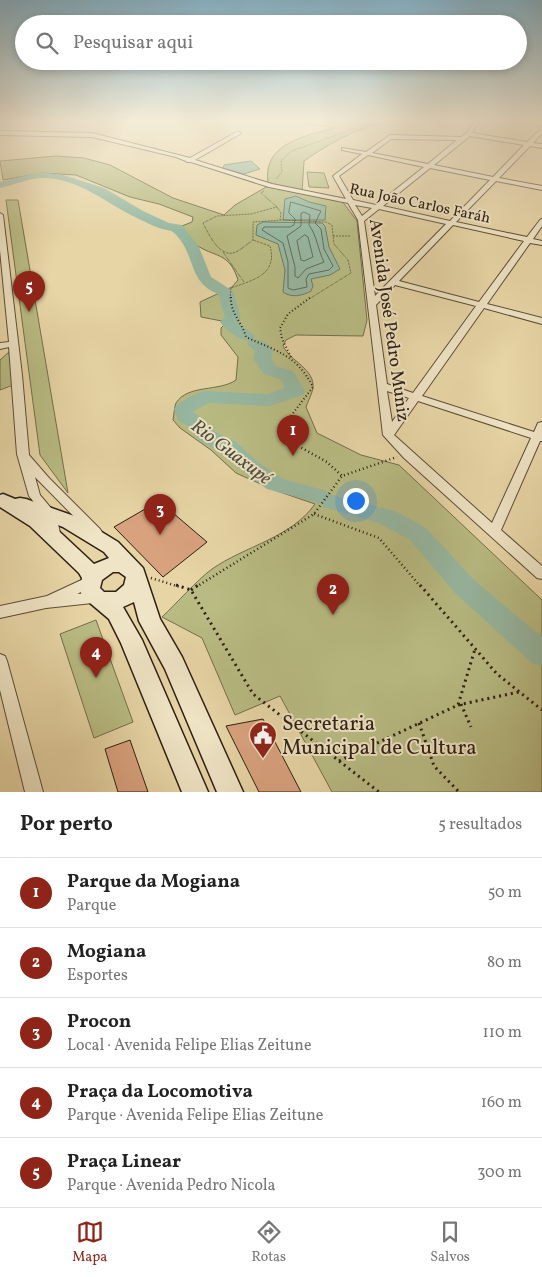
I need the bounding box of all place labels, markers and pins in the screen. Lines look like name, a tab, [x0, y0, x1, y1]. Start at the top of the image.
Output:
pin: 5	[13, 271, 45, 312]
pin: 1	[277, 415, 309, 456]
pin: 3	[144, 494, 176, 535]
pin: 2	[317, 574, 349, 615]
pin: 4	[80, 637, 112, 678]
place label: Secretaria Municipal de Cultura	[282, 710, 477, 763]
public building icon: Secretaria Municipal de Cultura	[248, 720, 278, 759]

